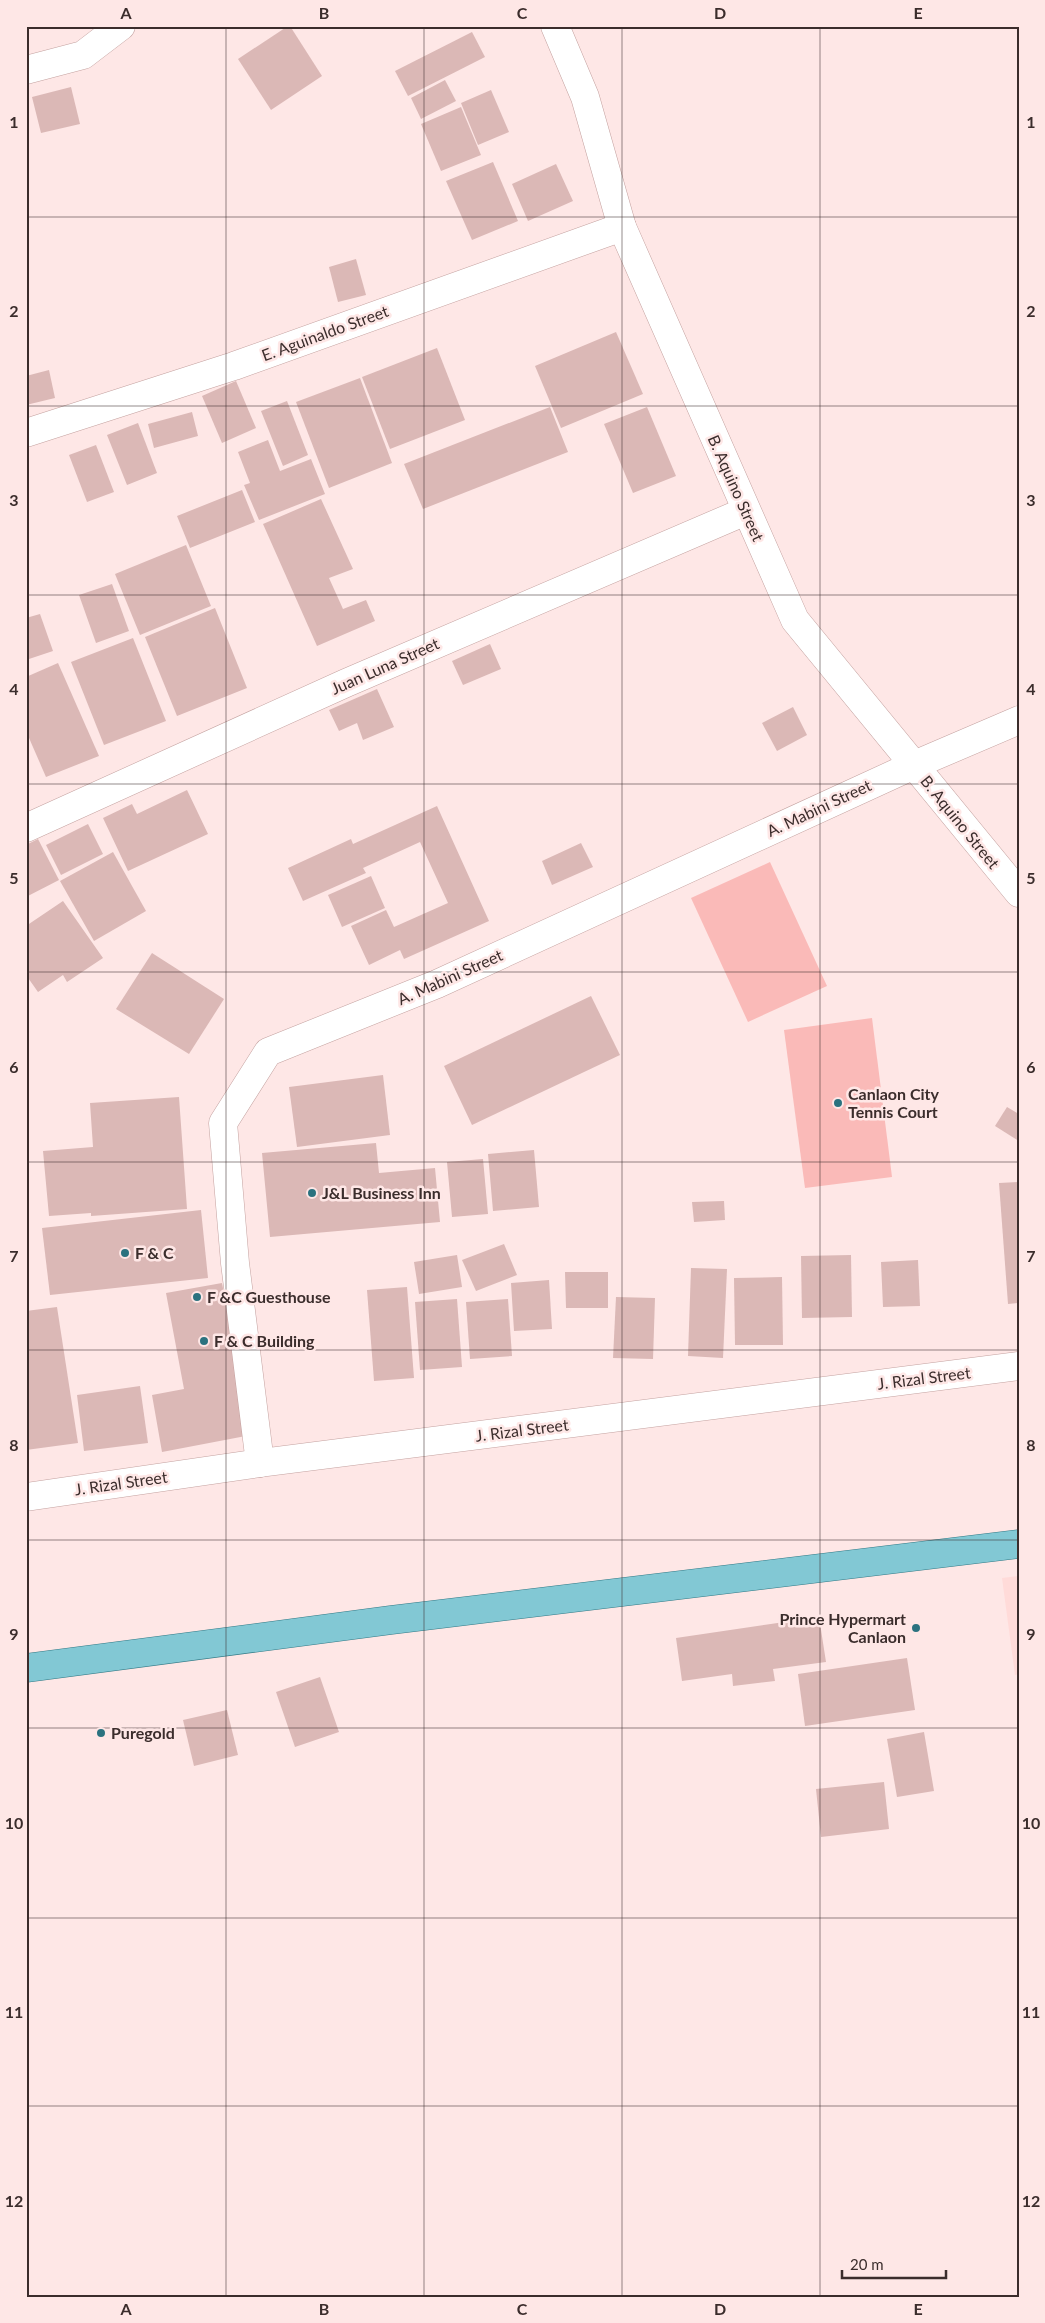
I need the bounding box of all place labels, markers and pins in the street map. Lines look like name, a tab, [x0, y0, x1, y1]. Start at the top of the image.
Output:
place label: Canlaon City Tennis Court	[848, 1084, 940, 1121]
marker: Canlaon City Tennis Court	[832, 1097, 844, 1109]
place label: J&L Business Inn	[322, 1183, 441, 1202]
marker: J&L Business Inn	[306, 1187, 318, 1199]
place label: F & C	[135, 1243, 174, 1262]
marker: F & C	[119, 1247, 131, 1259]
place label: F &C Guesthouse	[207, 1287, 331, 1306]
marker: F &C Guesthouse	[191, 1291, 203, 1303]
place label: F & C Building	[214, 1331, 315, 1350]
marker: F & C Building	[198, 1335, 210, 1347]
place label: Prince Hypermart Canlaon	[780, 1609, 906, 1646]
marker: Prince Hypermart Canlaon	[910, 1622, 922, 1634]
place label: Puregold	[111, 1723, 175, 1742]
marker: Puregold	[95, 1727, 107, 1739]

